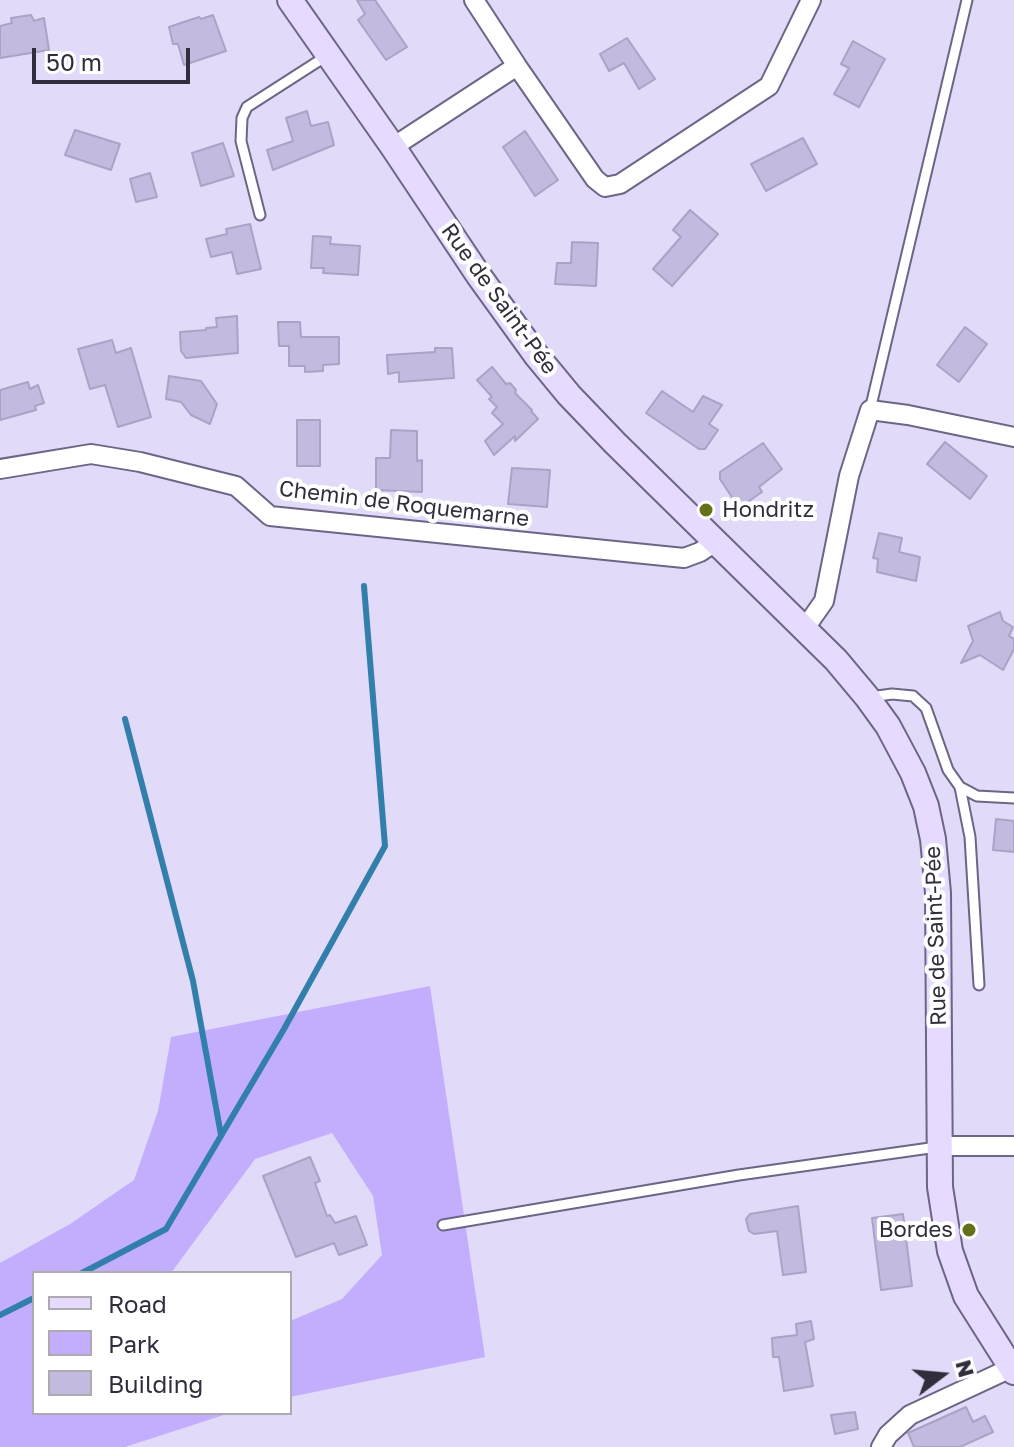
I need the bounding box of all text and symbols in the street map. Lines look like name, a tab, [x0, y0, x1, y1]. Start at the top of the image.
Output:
scale bar	[36, 32, 194, 82]
text: 50 m	[46, 47, 102, 76]
street label: Rue de Saint-Pée	[435, 218, 563, 380]
street label: Chemin de Roquemarne	[277, 476, 531, 532]
place label: Hondritz	[722, 497, 814, 523]
marker: Hondritz	[697, 501, 715, 519]
street label: Rue de Saint-Pée	[920, 846, 952, 1026]
place label: Bordes	[879, 1217, 953, 1243]
marker: Bordes	[960, 1221, 978, 1239]
legend	[32, 1271, 292, 1415]
text: Road	[108, 1289, 167, 1318]
text: Park	[108, 1329, 160, 1358]
north arrow	[902, 1335, 982, 1415]
text: N	[950, 1356, 981, 1380]
text: Building	[108, 1369, 203, 1398]

